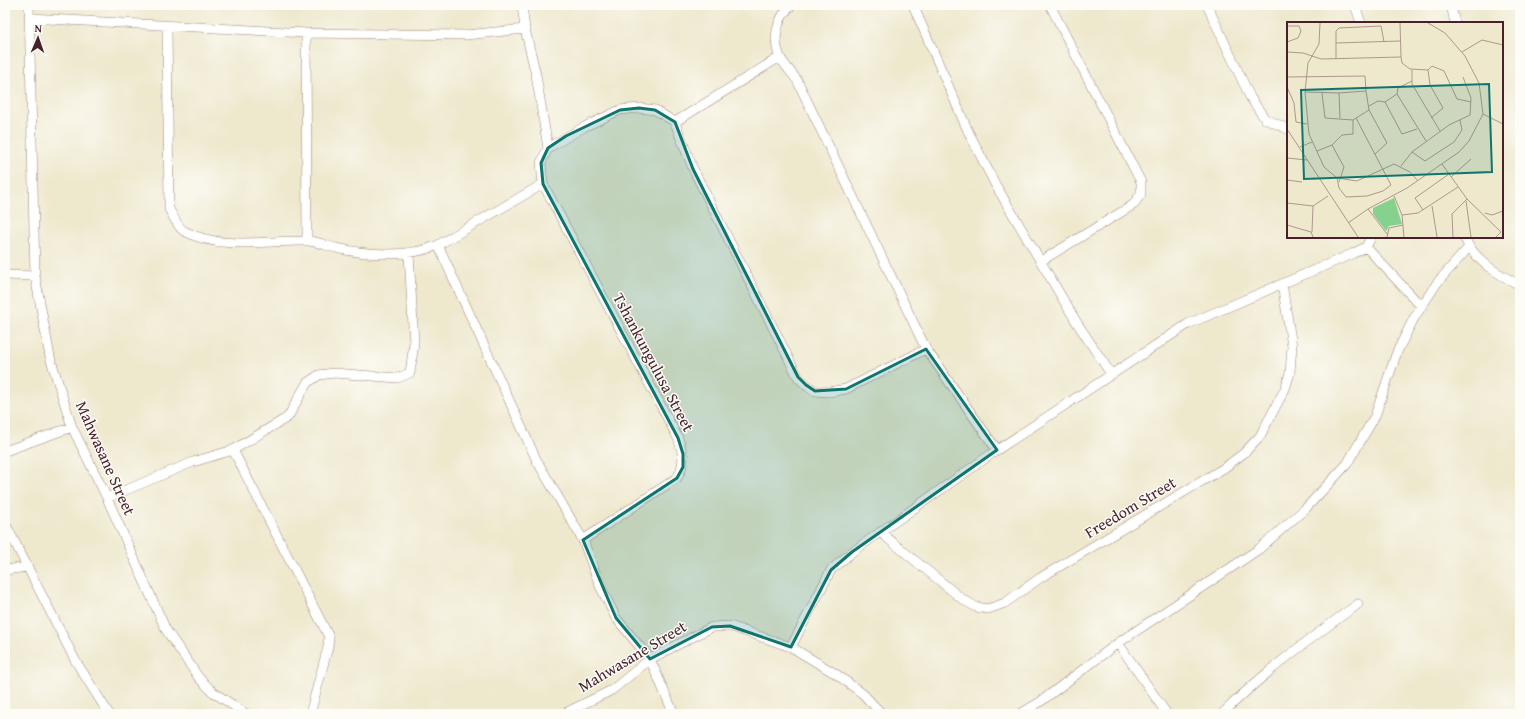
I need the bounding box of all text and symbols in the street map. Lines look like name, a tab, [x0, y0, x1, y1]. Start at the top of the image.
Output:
north arrow	[18, 18, 58, 58]
text: N	[34, 20, 43, 36]
inset map	[1287, 22, 1503, 238]
street label: Tshankungulusa Street	[607, 288, 701, 436]
street label: Mahwasane Street	[70, 397, 142, 519]
street label: Freedom Street	[1080, 470, 1181, 544]
street label: Mahwasane Street	[573, 614, 691, 698]

